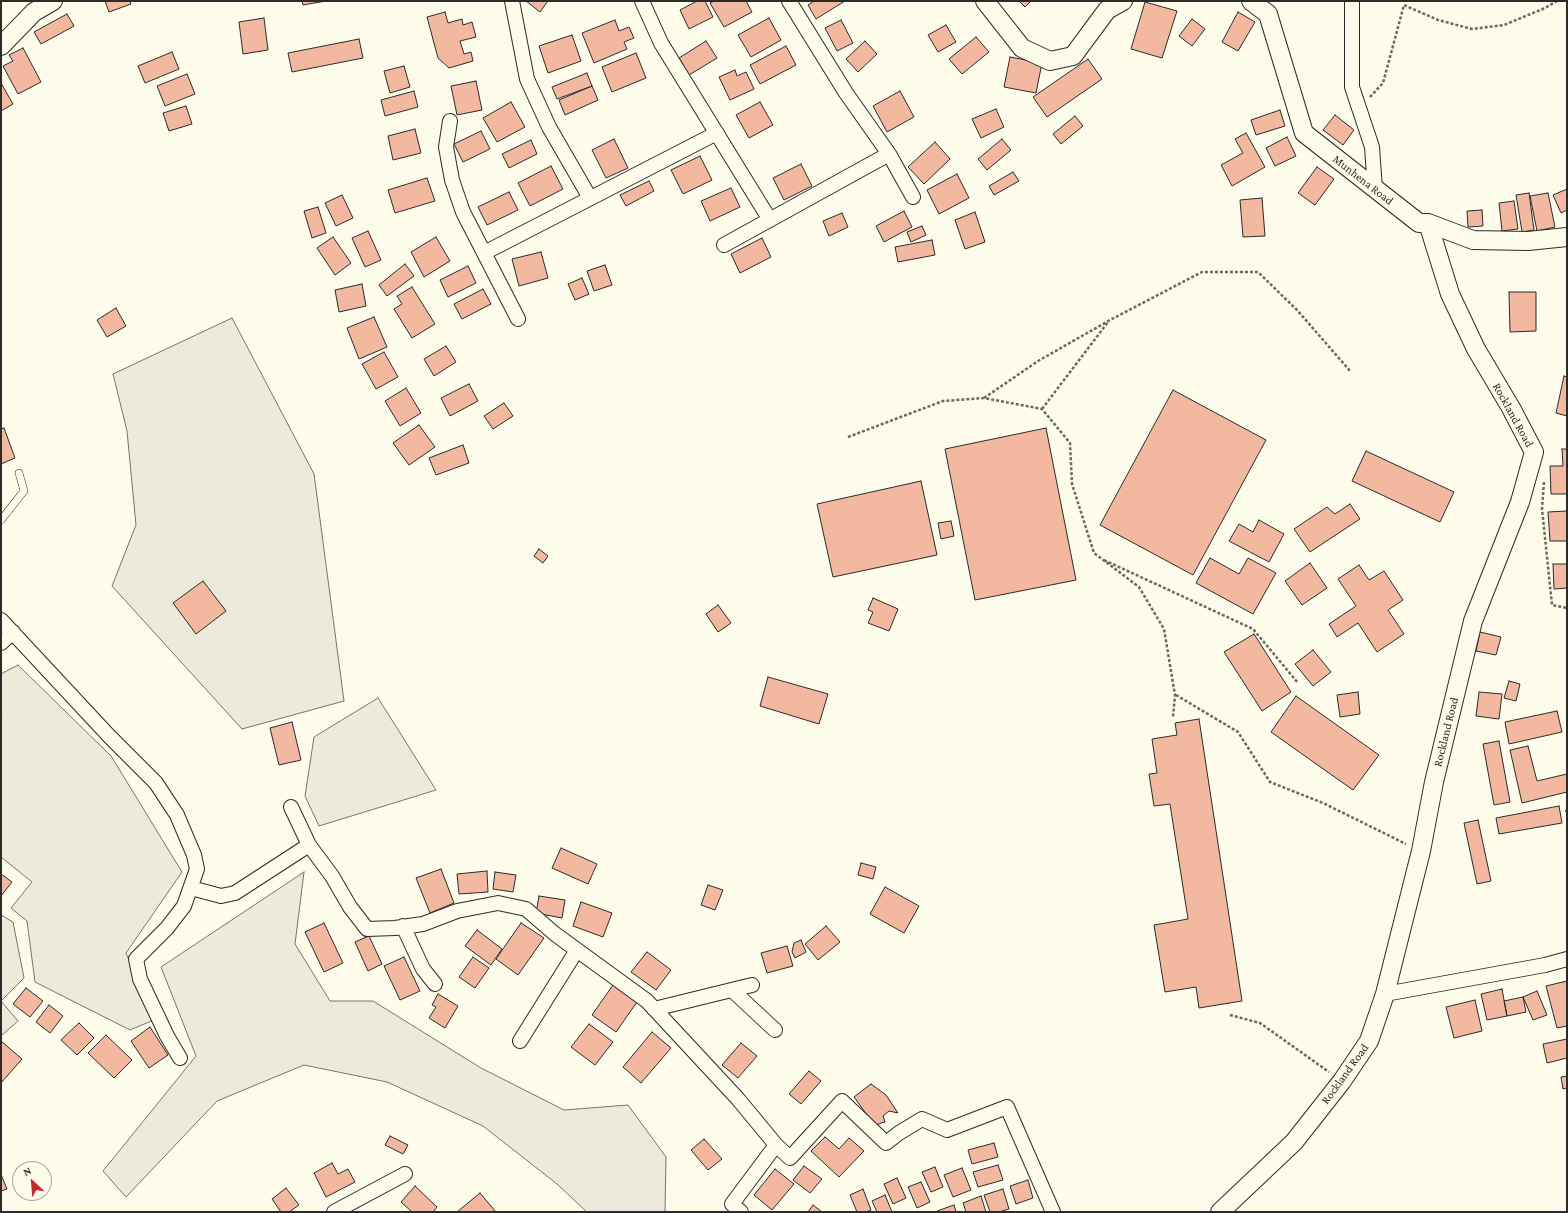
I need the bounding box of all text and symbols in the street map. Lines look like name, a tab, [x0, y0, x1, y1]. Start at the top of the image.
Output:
street label: Munhena Road	[1330, 152, 1396, 208]
street label: Rockland Road	[1489, 380, 1537, 450]
street label: Rockland Road	[1430, 696, 1462, 768]
street label: Rockland Road	[1318, 1041, 1372, 1107]
north arrow	[12, 1161, 52, 1201]
text: N	[21, 1164, 33, 1178]

